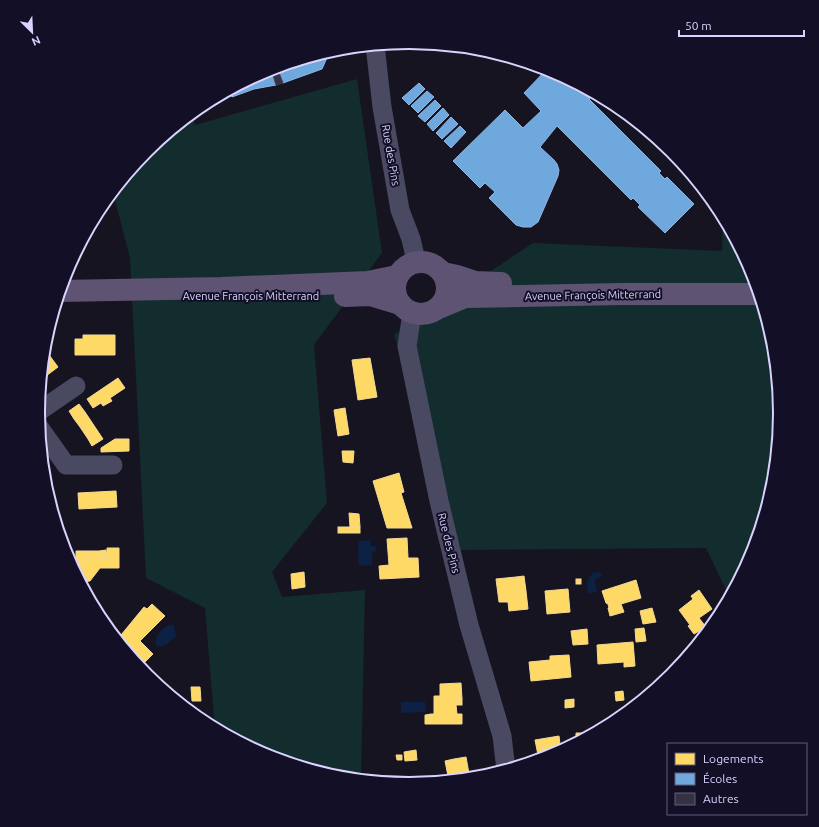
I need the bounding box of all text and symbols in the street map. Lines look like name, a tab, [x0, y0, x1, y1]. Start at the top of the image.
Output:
north arrow	[12, 12, 52, 52]
scale bar	[679, 12, 804, 38]
text: 50 m	[685, 19, 712, 32]
text: N	[30, 34, 42, 48]
street label: Rue des Pins	[380, 124, 402, 187]
street label: Avenue François Mitterrand	[525, 288, 661, 302]
street label: Avenue François Mitterrand	[183, 290, 319, 302]
street label: Rue des Pins	[436, 512, 462, 575]
legend	[667, 743, 807, 815]
text: Logements	[703, 752, 763, 765]
text: Écoles	[703, 772, 737, 785]
text: Autres	[703, 792, 739, 805]

